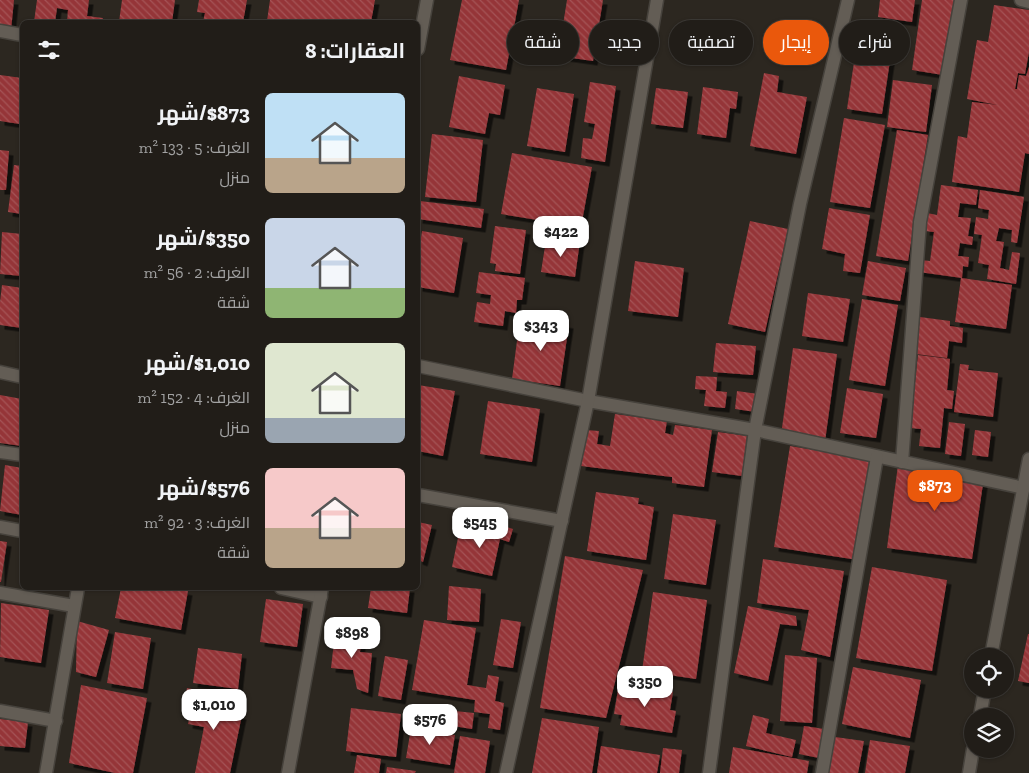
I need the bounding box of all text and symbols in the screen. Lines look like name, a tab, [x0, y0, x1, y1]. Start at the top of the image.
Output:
chip: شقة	[507, 20, 579, 65]
chip: جديد	[589, 20, 659, 65]
chip: تصفية	[669, 20, 753, 65]
chip: إيجار	[763, 20, 829, 65]
chip: شراء	[839, 20, 910, 65]
icon: filters	[35, 36, 63, 64]
text: العقارات: 8	[305, 38, 405, 63]
text: $873/شهر	[158, 100, 250, 125]
icon: home	[305, 113, 365, 173]
text: الغرف: 5 · 133 m²	[139, 138, 250, 157]
text: منزل	[220, 168, 250, 187]
pin: $422	[531, 216, 591, 258]
text: $422	[544, 222, 578, 241]
text: $350/شهر	[156, 225, 250, 250]
icon: home	[305, 238, 365, 298]
text: الغرف: 2 · 56 m²	[144, 263, 250, 282]
text: شقة	[217, 293, 250, 312]
pin: $343	[511, 310, 571, 352]
text: $343	[524, 316, 558, 335]
text: $1,010/شهر	[145, 350, 250, 375]
icon: home	[305, 363, 365, 423]
text: الغرف: 4 · 152 m²	[138, 388, 250, 407]
text: منزل	[220, 418, 250, 437]
pin: $873	[905, 470, 965, 512]
text: $576/شهر	[158, 475, 250, 500]
text: $873	[919, 476, 951, 495]
icon: home	[305, 488, 365, 548]
pin: $545	[450, 506, 510, 549]
text: الغرف: 3 · 92 m²	[144, 513, 250, 532]
text: $545	[463, 513, 497, 532]
text: شقة	[217, 543, 250, 562]
pin: $898	[322, 616, 382, 659]
text: $898	[335, 623, 369, 642]
map controls	[964, 648, 1014, 758]
button: locate	[964, 648, 1014, 698]
pin: $350	[615, 666, 675, 708]
text: $350	[628, 672, 662, 691]
pin: $1,010	[173, 688, 255, 731]
text: $1,010	[193, 695, 235, 714]
pin: $576	[400, 704, 460, 746]
button: layers	[964, 708, 1014, 758]
text: $576	[414, 710, 446, 729]

